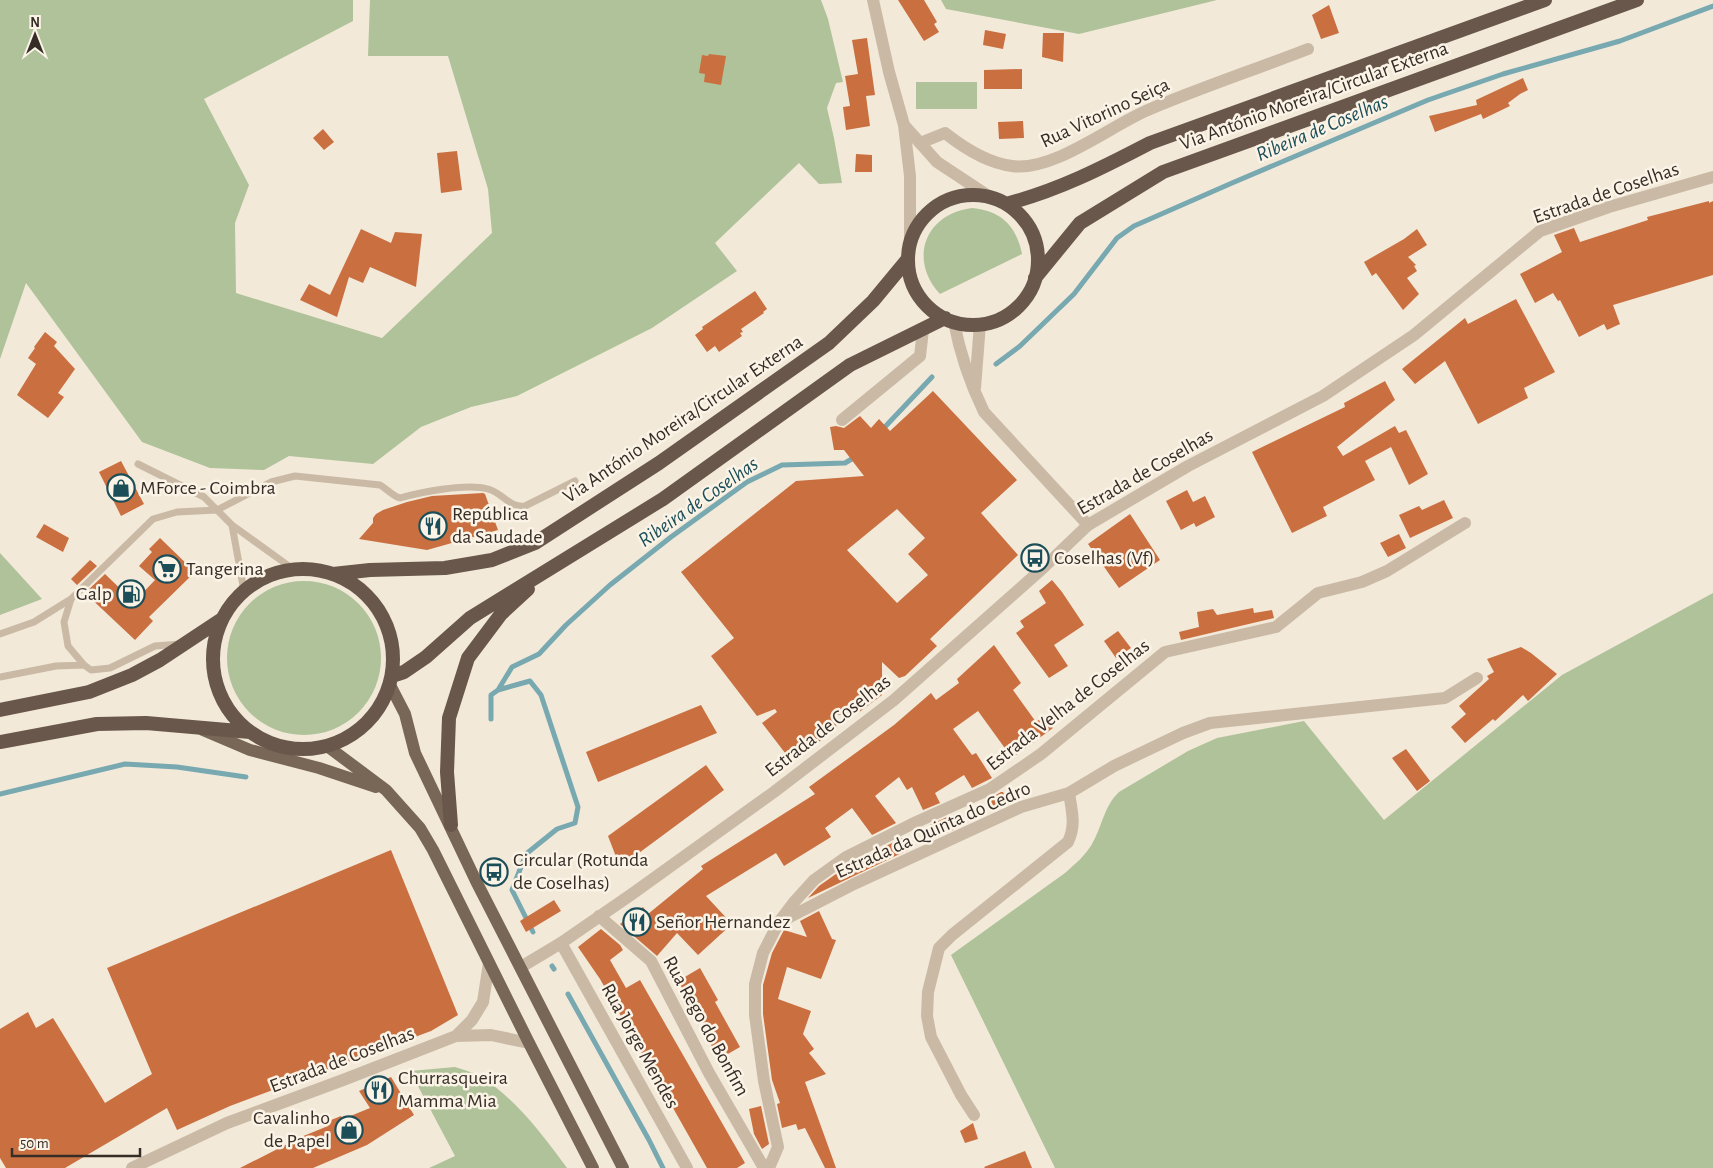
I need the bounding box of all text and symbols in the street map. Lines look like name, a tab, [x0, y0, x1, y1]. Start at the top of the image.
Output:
north arrow	[10, 10, 60, 60]
text: N	[30, 16, 40, 30]
street label: Via António Moreira/Circular Externa	[1177, 38, 1451, 154]
street label: Rua Vitorino Seiça	[1037, 74, 1173, 152]
water label: Ribeira de Coselhas	[1253, 91, 1391, 165]
street label: Estrada de Coselhas	[1530, 159, 1682, 227]
street label: Via António Moreira/Circular Externa	[560, 331, 806, 507]
street label: Estrada de Coselhas	[1074, 425, 1216, 519]
water label: Ribeira de Coselhas	[634, 453, 762, 551]
shop icon: MForce - Coimbra	[106, 473, 136, 503]
place label: MForce - Coimbra	[140, 478, 276, 498]
place label: República da Saudade	[452, 504, 543, 547]
restaurant icon: República da Saudade	[418, 511, 448, 541]
bus stop icon: Coselhas (Vf)	[1020, 543, 1050, 573]
place label: Coselhas (Vf)	[1054, 548, 1154, 568]
supermarket icon: Tangerina	[152, 554, 182, 584]
place label: Tangerina	[186, 559, 264, 579]
fuel station icon: Galp	[116, 579, 146, 609]
place label: Galp	[76, 584, 112, 604]
street label: Estrada Velha de Coselhas	[983, 635, 1153, 775]
street label: Estrada de Coselhas	[762, 671, 894, 781]
street label: Estrada da Quinta do Cedro	[833, 778, 1033, 882]
place label: Circular (Rotunda de Coselhas)	[513, 850, 649, 893]
bus stop icon: Circular (Rotunda de Coselhas)	[479, 857, 509, 887]
restaurant icon: Señor Hernandez	[622, 907, 652, 937]
place label: Señor Hernandez	[656, 912, 790, 932]
street label: Rua Rego do Bonfim	[659, 953, 753, 1099]
street label: Rua Jorge Mendes	[597, 980, 683, 1112]
street label: Estrada de Coselhas	[267, 1023, 417, 1097]
place label: Churrasqueira Mamma Mia	[398, 1068, 508, 1111]
restaurant icon: Churrasqueira Mamma Mia	[364, 1075, 394, 1105]
place label: Cavalinho de Papel	[253, 1108, 330, 1151]
shop icon: Cavalinho de Papel	[334, 1115, 364, 1145]
scale bar	[12, 1126, 140, 1158]
text: 50 m	[20, 1136, 49, 1151]

